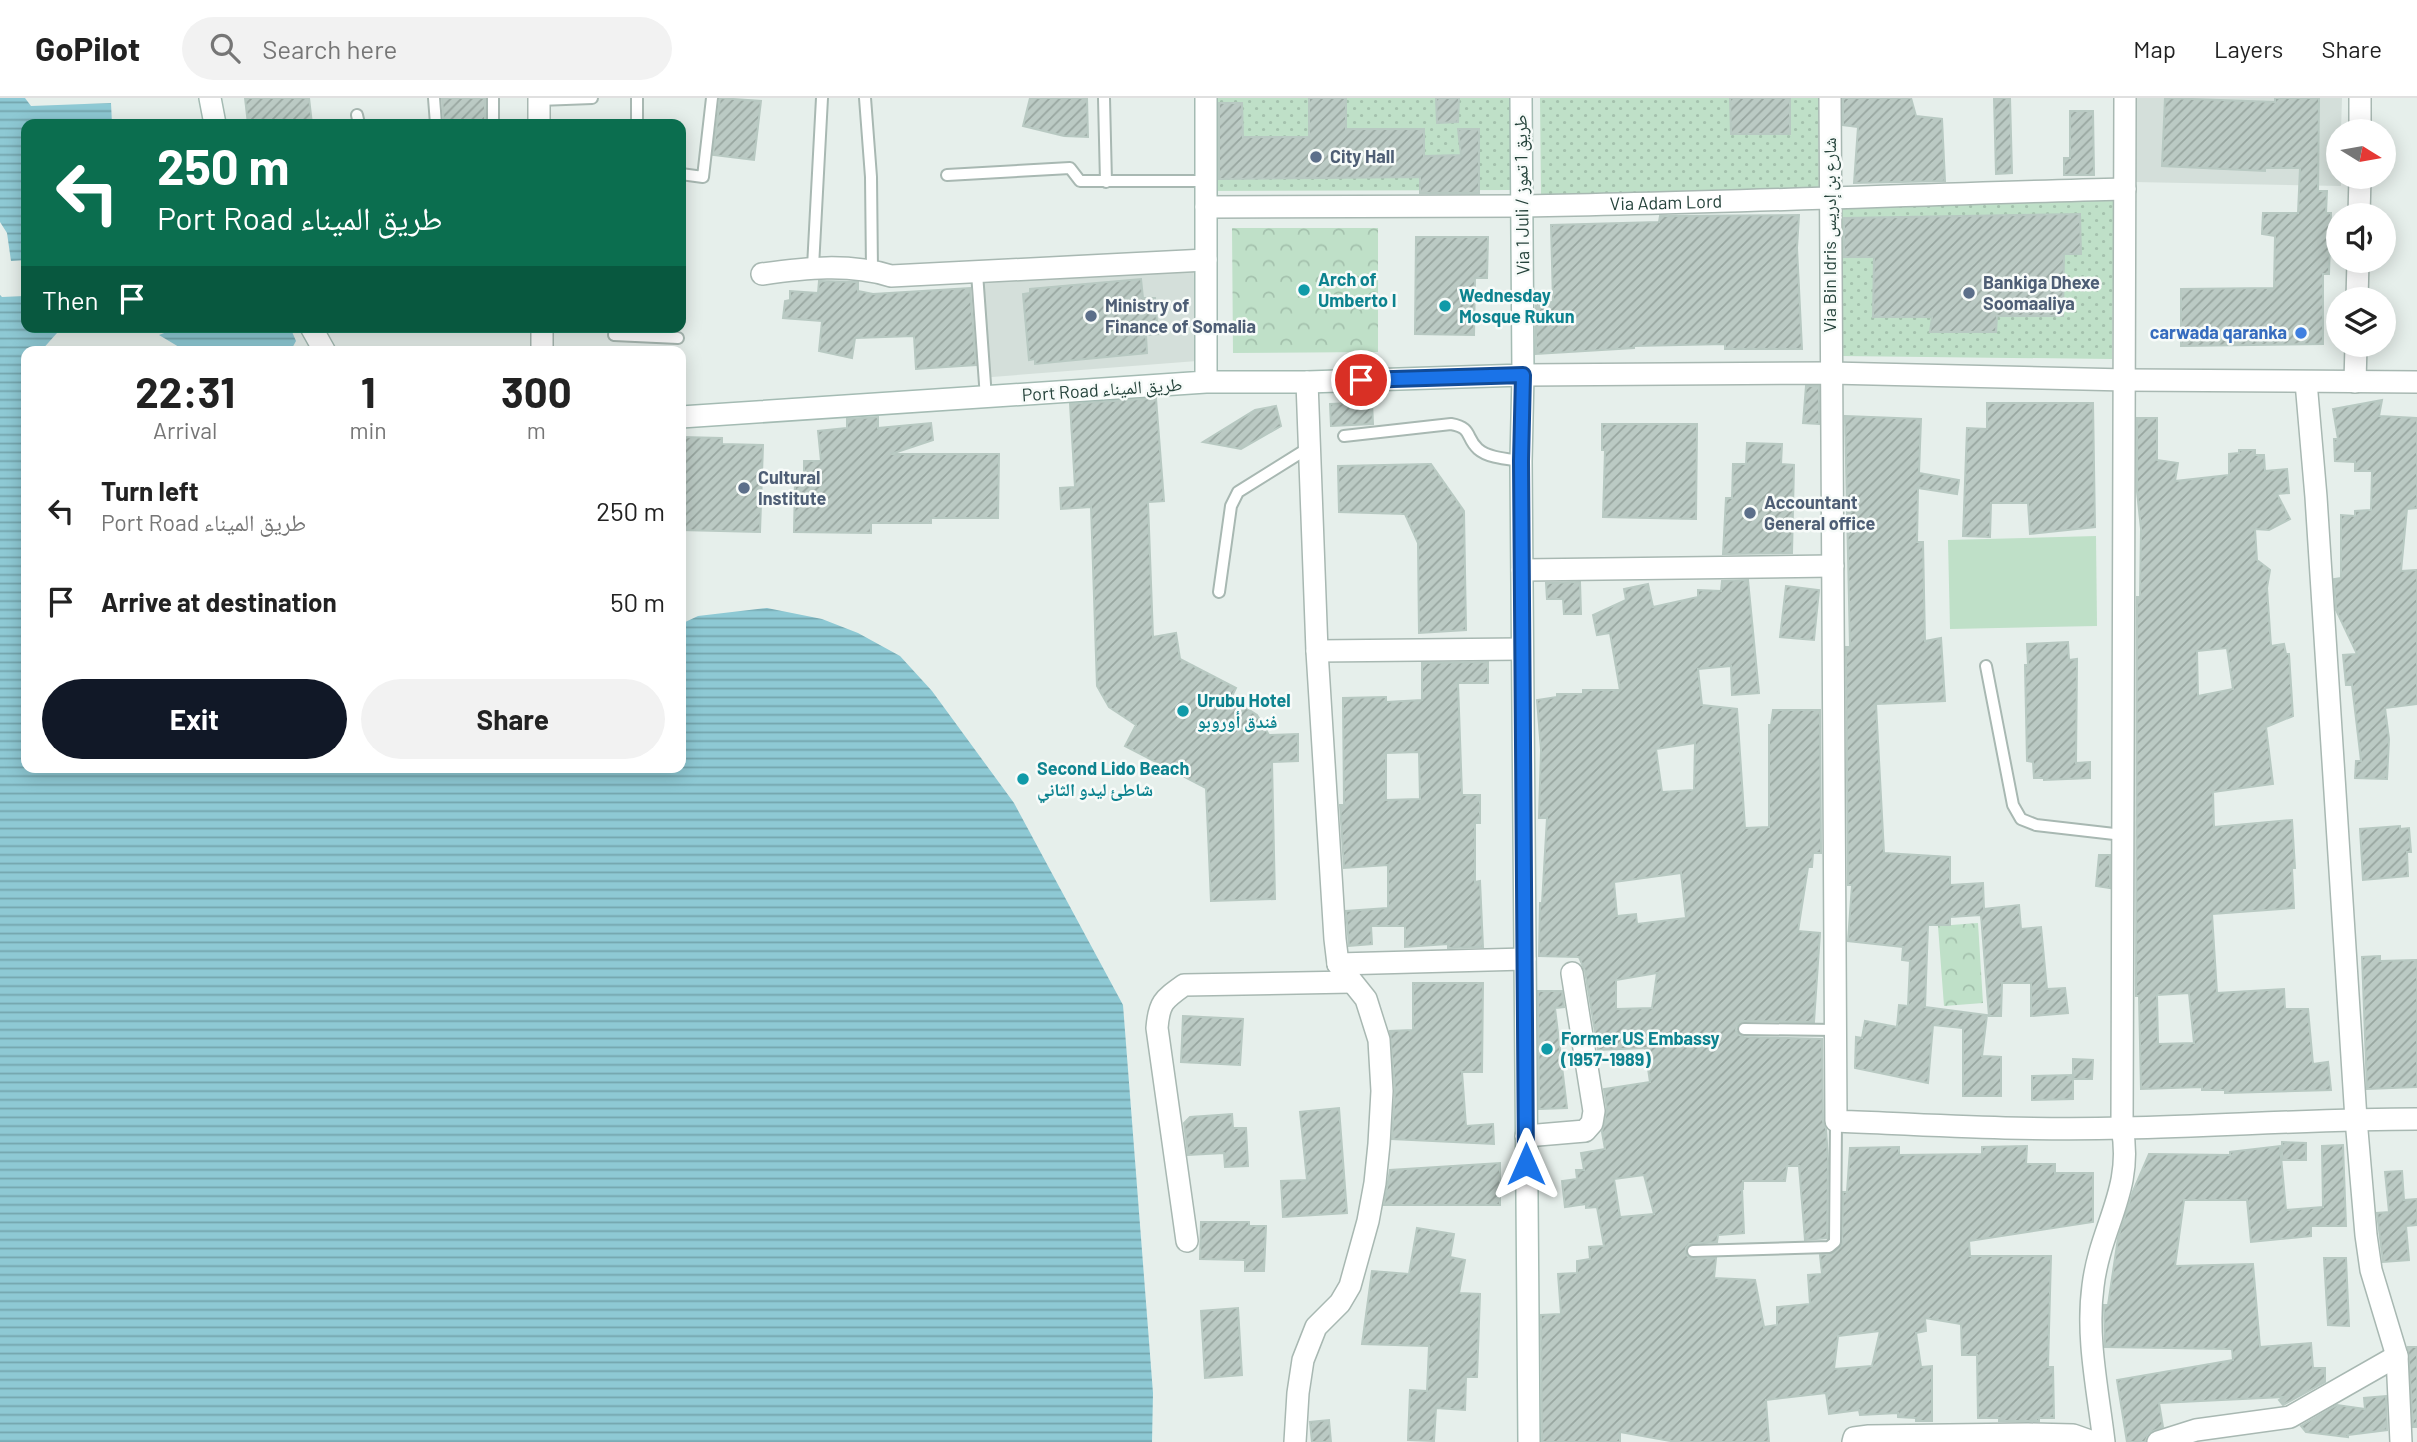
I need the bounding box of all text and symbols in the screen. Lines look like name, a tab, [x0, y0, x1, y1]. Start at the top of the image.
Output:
search box	[182, 17, 672, 80]
text: GoPilot	[35, 28, 140, 68]
icon: search	[206, 29, 244, 67]
text: Search here	[262, 33, 397, 64]
text: Map	[2133, 34, 2176, 63]
text: Layers	[2214, 34, 2283, 63]
text: Share	[2321, 34, 2382, 63]
street label: Via 1 Juli / طريق 1 تموز	[1509, 115, 1534, 275]
north arrow	[2326, 119, 2396, 189]
map controls	[2326, 119, 2396, 357]
text: 250 m	[157, 136, 290, 195]
street label: Via Bin Idris شارع بن إدريس	[1818, 137, 1842, 333]
place label: City Hall	[1330, 145, 1395, 167]
icon: left	[42, 147, 133, 238]
marker: City Hall	[1308, 149, 1324, 165]
street label: Via Adam Lord	[1609, 189, 1723, 214]
text: Port Road طريق الميناء	[157, 198, 443, 236]
button: sound	[2326, 203, 2396, 273]
place label: Arch of Umberto I	[1318, 268, 1396, 311]
place label: Bankiga Dhexe Soomaaliya	[1983, 271, 2100, 314]
icon: arrive	[113, 280, 151, 318]
marker: Arch of Umberto I	[1296, 282, 1312, 298]
text: Then	[42, 284, 99, 315]
place label: Wednesday Mosque Rukun	[1459, 284, 1575, 327]
marker: Bankiga Dhexe Soomaaliya	[1961, 285, 1977, 301]
button: layers	[2326, 287, 2396, 357]
place label: Ministry of Finance of Somalia	[1105, 294, 1256, 337]
marker: Wednesday Mosque Rukun	[1437, 298, 1453, 314]
marker: Ministry of Finance of Somalia	[1083, 308, 1099, 324]
place label: carwada qaranka	[2150, 321, 2287, 343]
marker: carwada qaranka	[2293, 325, 2309, 341]
pin	[1331, 350, 1391, 410]
icon: arrive	[1342, 361, 1380, 399]
text: 22:31	[135, 366, 235, 416]
text: 1	[361, 366, 376, 416]
text: 300	[501, 366, 572, 416]
street label: Port Road طريق الميناء	[1021, 372, 1183, 407]
text: Arrival	[153, 416, 217, 444]
text: min	[349, 416, 387, 444]
text: m	[527, 416, 546, 444]
place label: Cultural Institute	[758, 466, 826, 509]
text: Turn left	[101, 475, 199, 506]
marker: Cultural Institute	[736, 480, 752, 496]
place label: Accountant General office	[1764, 491, 1876, 534]
icon: left	[42, 492, 80, 530]
text: 250 m	[596, 495, 665, 526]
marker: Accountant General office	[1742, 505, 1758, 521]
text: Port Road طريق الميناء	[101, 508, 306, 536]
icon: arrive	[42, 583, 80, 621]
text: Arrive at destination	[101, 586, 337, 617]
text: 50 m	[610, 586, 665, 617]
button: Exit	[42, 679, 347, 759]
button: Share	[361, 679, 665, 759]
place label: Urubu Hotel فندق أوروبو	[1197, 689, 1291, 733]
marker: Urubu Hotel فندق أوروبو	[1175, 703, 1191, 719]
place label: Second Lido Beach شاطئ ليدو الثاني	[1037, 757, 1189, 804]
marker: Second Lido Beach شاطئ ليدو الثاني	[1015, 771, 1031, 787]
place label: Former US Embassy (1957-1989)	[1560, 1027, 1719, 1070]
marker: Former US Embassy (1957-1989)	[1539, 1041, 1555, 1057]
position arrow	[1489, 1127, 1563, 1201]

